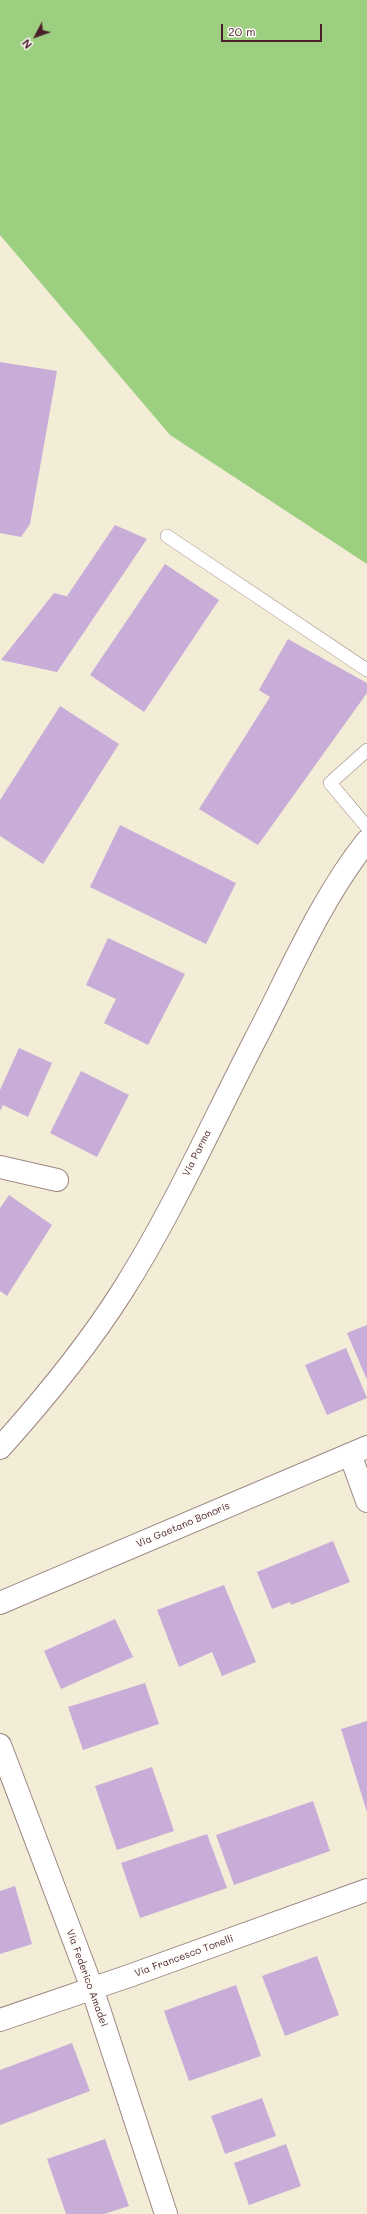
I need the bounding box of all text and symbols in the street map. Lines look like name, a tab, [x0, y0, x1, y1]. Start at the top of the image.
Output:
north arrow	[16, 16, 56, 56]
scale bar	[223, 16, 324, 42]
text: 20 m	[228, 23, 256, 39]
text: N	[18, 36, 35, 52]
street label: Via Parma	[180, 1128, 214, 1178]
street label: Via Gaetano Bonoris	[134, 1500, 232, 1550]
street label: Via Federico Amadei	[64, 1928, 110, 2028]
street label: Via Francesco Tonelli	[133, 1932, 235, 1980]

